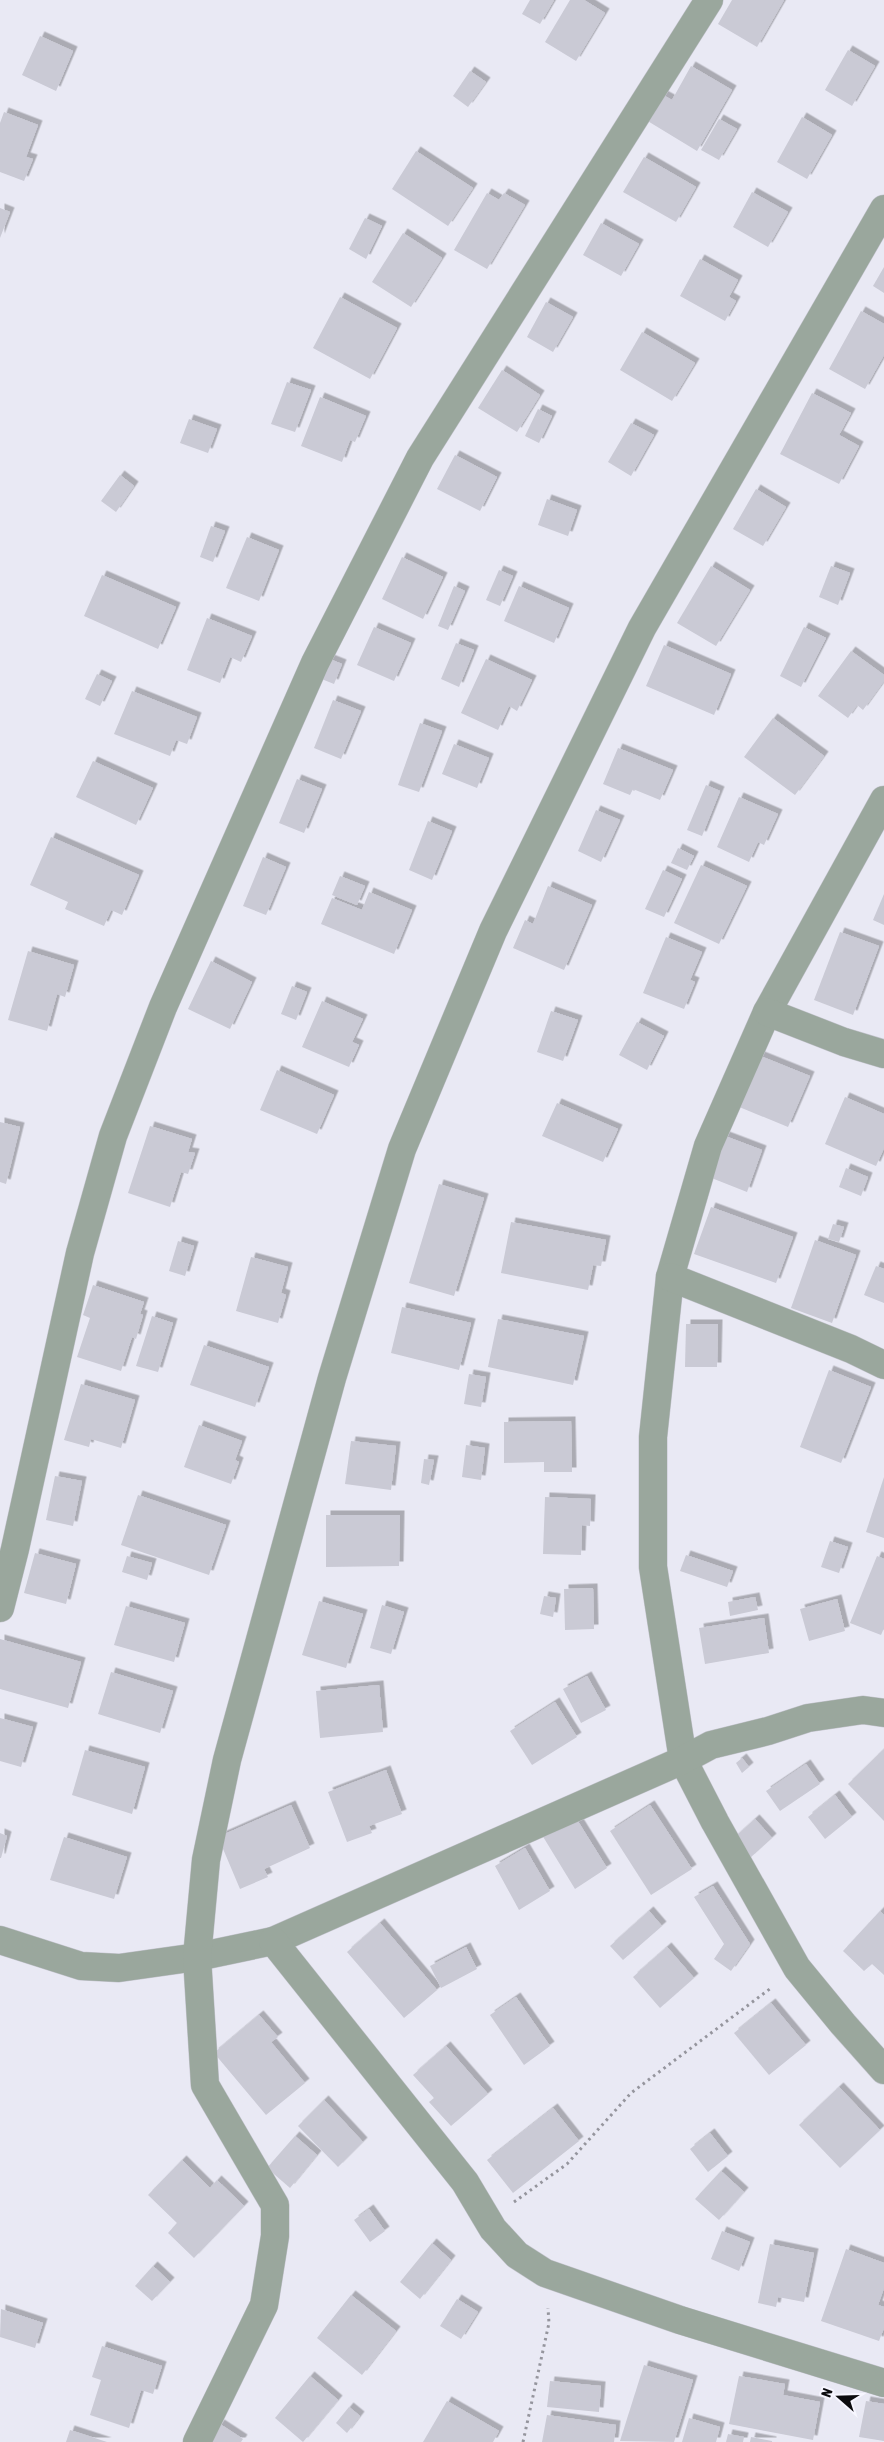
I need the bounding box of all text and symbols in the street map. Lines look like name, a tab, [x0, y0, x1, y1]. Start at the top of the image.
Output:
north arrow	[814, 2372, 864, 2422]
text: N	[818, 2386, 836, 2399]

